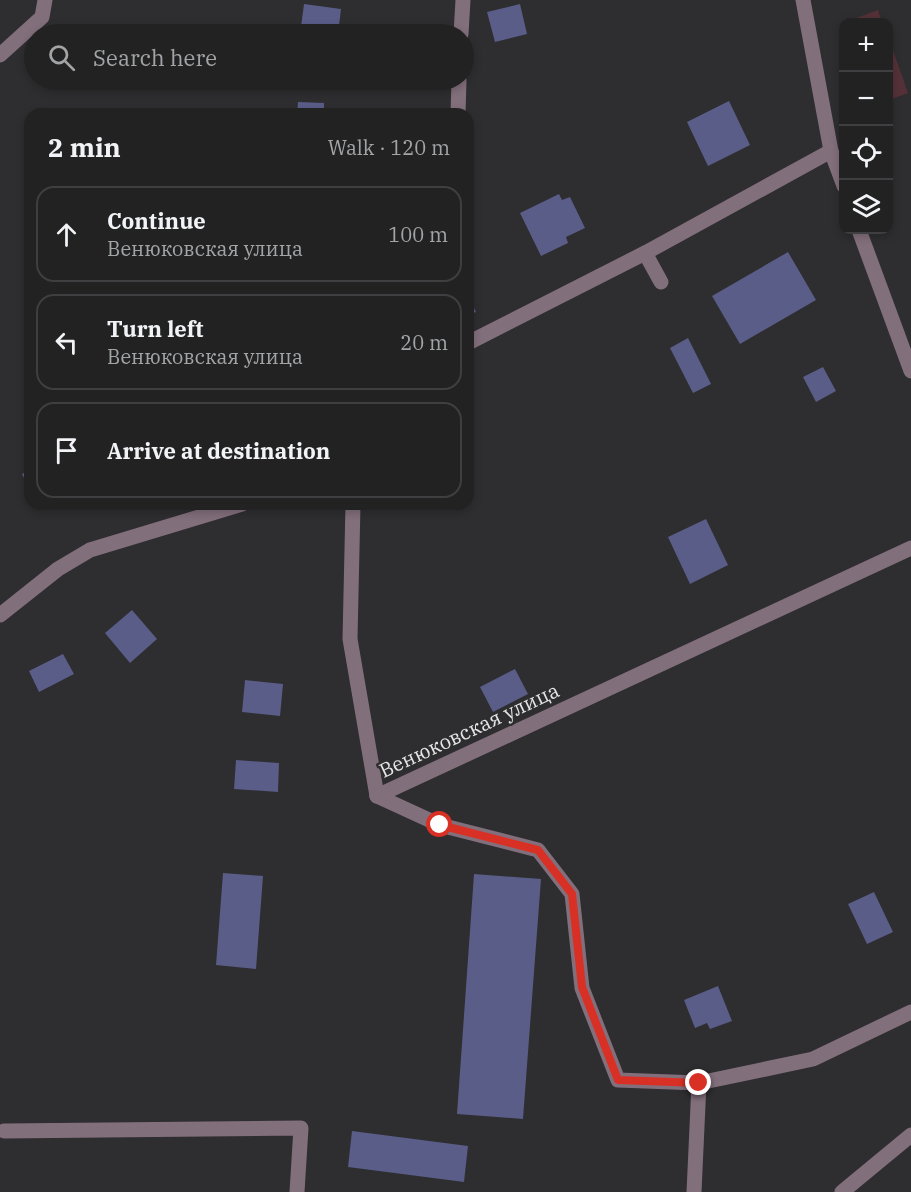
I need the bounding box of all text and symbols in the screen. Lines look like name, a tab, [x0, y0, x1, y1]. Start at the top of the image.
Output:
map controls	[839, 18, 893, 234]
button: +	[839, 18, 893, 72]
search box	[24, 24, 474, 90]
icon: search	[45, 41, 78, 74]
text: Search here	[93, 43, 217, 72]
button: −	[839, 72, 893, 126]
button: locate	[839, 126, 893, 180]
text: 2 min	[48, 130, 121, 164]
text: Walk · 120 m	[328, 134, 450, 161]
button: layers	[839, 180, 893, 234]
text: Continue	[107, 206, 206, 235]
icon: ahead	[50, 218, 83, 251]
text: 100 m	[388, 221, 448, 248]
text: Венюковская улица	[107, 235, 303, 262]
text: Turn left	[107, 314, 203, 343]
icon: left	[50, 326, 83, 359]
text: 20 m	[400, 329, 448, 356]
text: Венюковская улица	[107, 343, 303, 370]
icon: arrive	[50, 434, 83, 467]
text: Arrive at destination	[107, 436, 330, 465]
street label: Венюковская улица	[375, 676, 564, 784]
route start	[426, 811, 452, 837]
route end	[685, 1069, 711, 1095]

